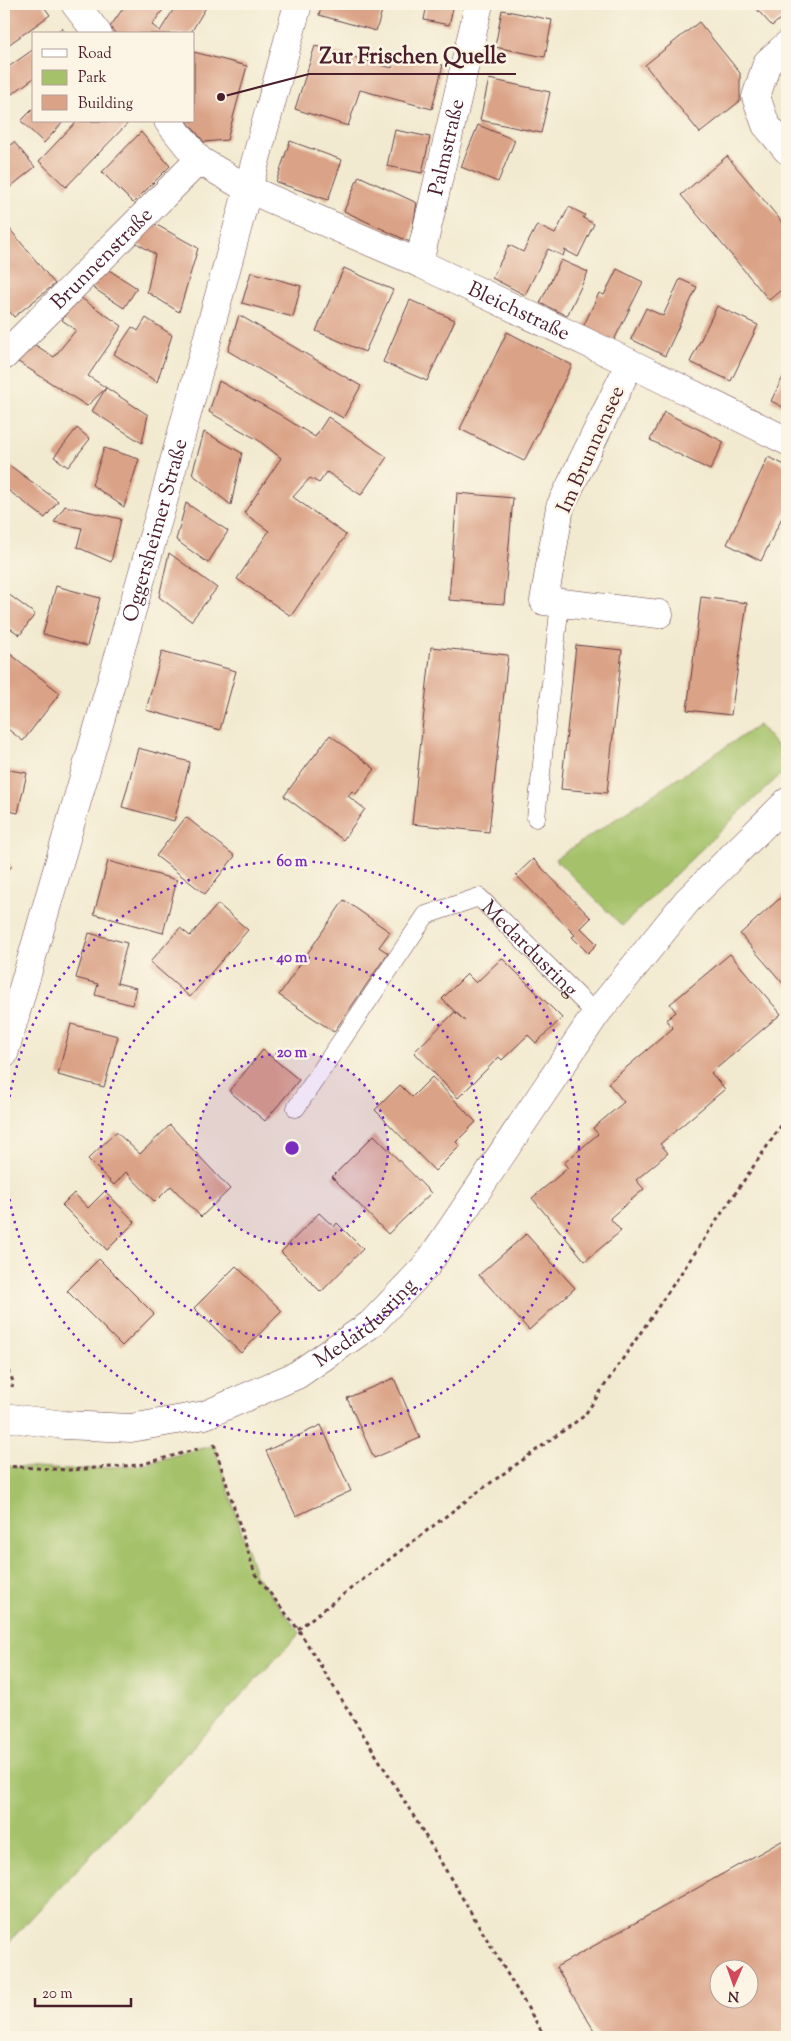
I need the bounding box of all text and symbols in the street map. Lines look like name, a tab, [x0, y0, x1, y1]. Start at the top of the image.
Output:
legend	[32, 32, 195, 122]
callout: Zur Frischen Quelle	[309, 37, 516, 74]
text: Zur Frischen Quelle	[319, 42, 507, 74]
text: Road	[78, 44, 112, 65]
text: Park	[78, 68, 107, 89]
text: Building	[78, 94, 133, 115]
street label: Palmstraße	[422, 96, 474, 199]
street label: Brunnenstraße	[45, 202, 161, 318]
street label: Bleichstraße	[462, 275, 575, 349]
street label: Im Brunnensee	[550, 381, 633, 518]
street label: Oggersheimer Straße	[116, 436, 197, 626]
text: 60 m	[277, 852, 308, 873]
street label: Medardusring	[473, 894, 584, 1005]
text: 40 m	[276, 948, 308, 969]
text: 20 m	[277, 1043, 308, 1064]
centre of rings	[283, 1139, 301, 1157]
street label: Medardusring	[308, 1272, 424, 1376]
north arrow	[708, 1958, 758, 2008]
scale bar	[35, 1976, 131, 2008]
text: 20 m	[42, 1984, 73, 2005]
text: N	[728, 1985, 740, 2005]

